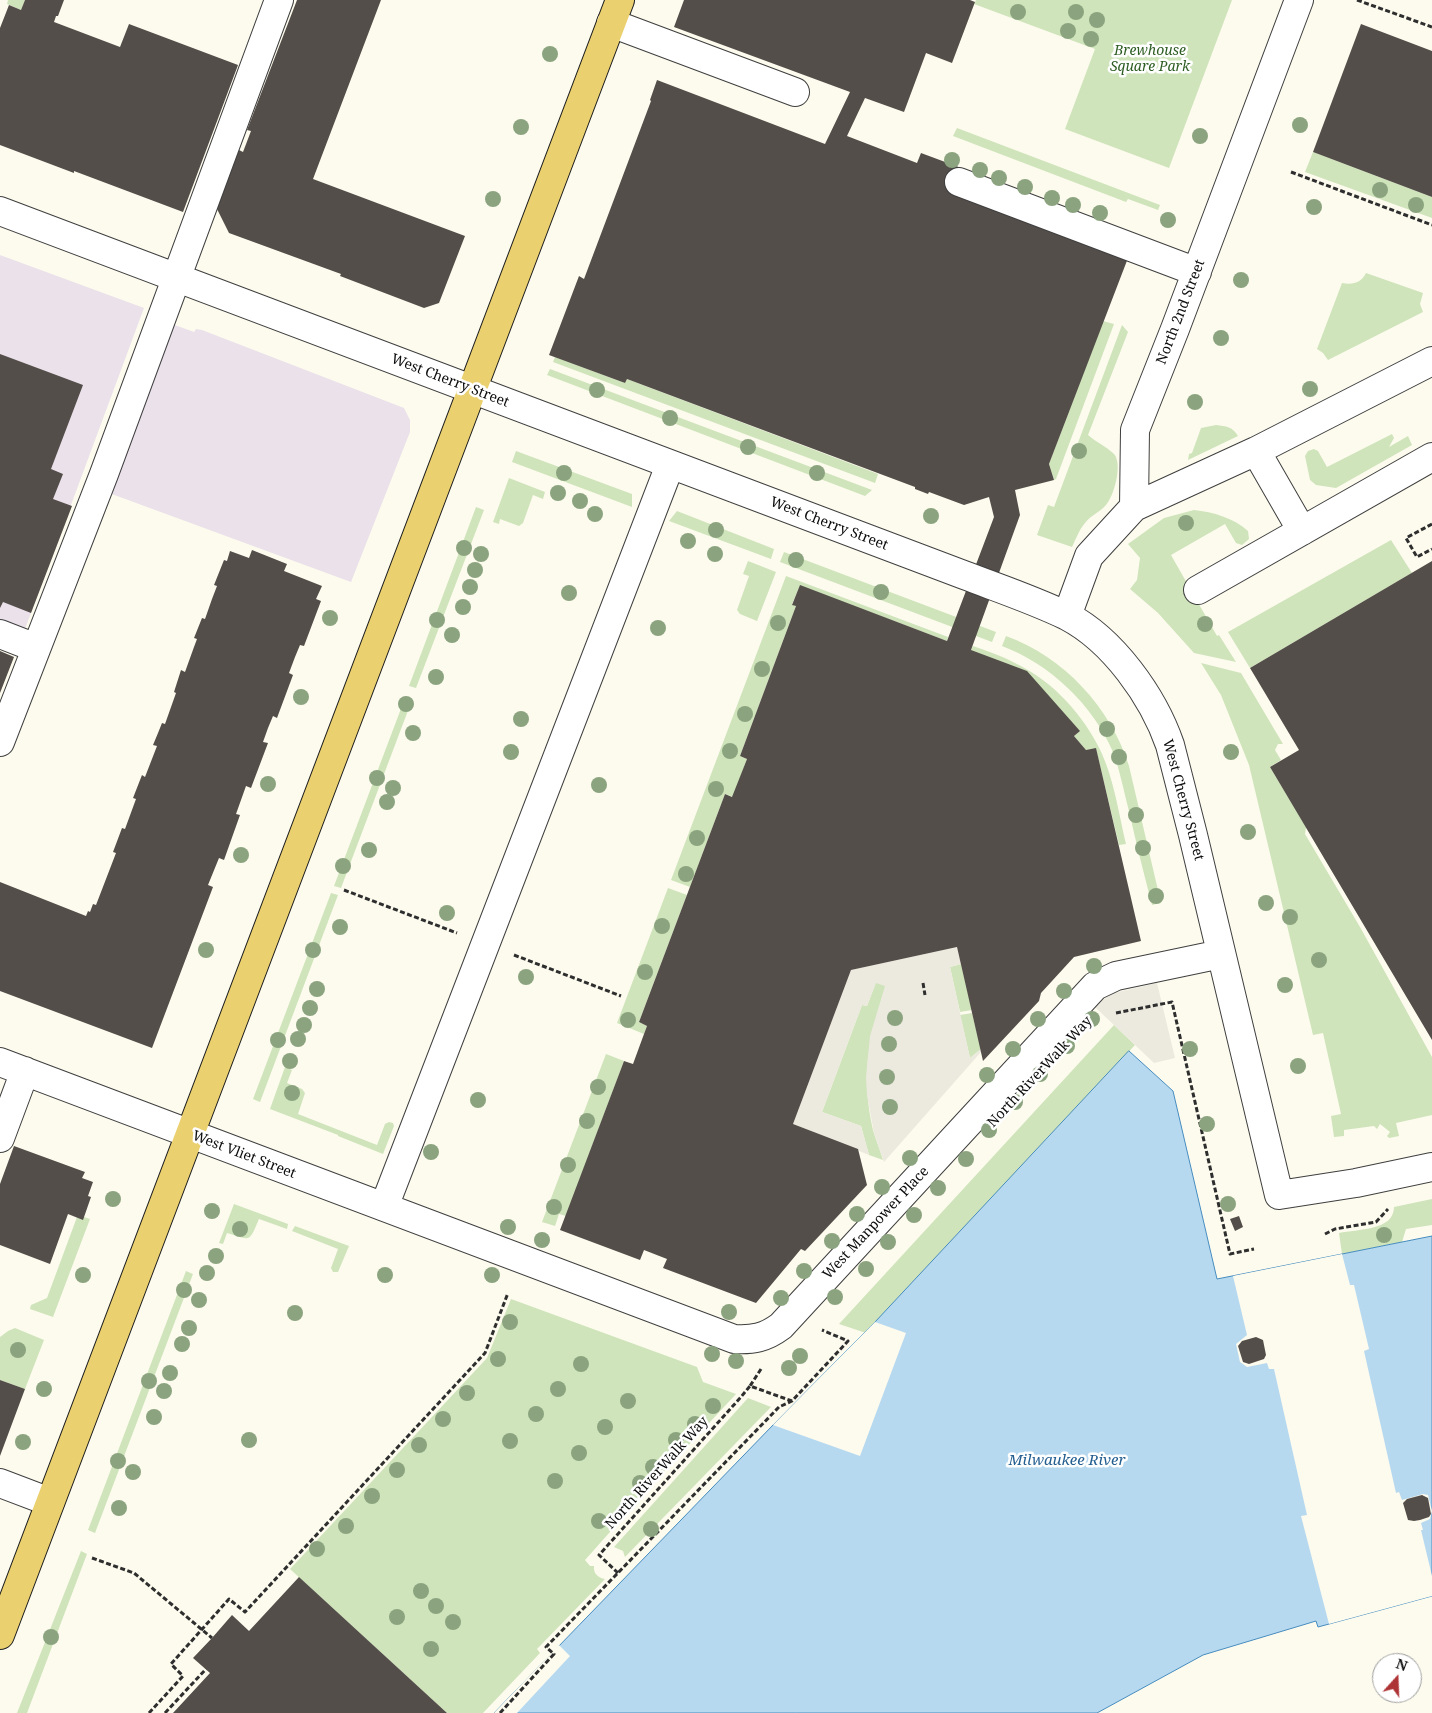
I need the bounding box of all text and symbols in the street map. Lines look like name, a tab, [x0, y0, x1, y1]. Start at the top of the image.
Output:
park label: Brewhouse Square Park	[1110, 43, 1190, 75]
street label: North 2nd Street	[1153, 257, 1209, 367]
street label: West Cherry Street	[389, 351, 511, 411]
street label: West Cherry Street	[768, 494, 890, 554]
street label: West Cherry Street	[1159, 737, 1207, 863]
street label: North RiverWalk Way	[984, 1013, 1096, 1131]
street label: West Vliet Street	[190, 1128, 298, 1182]
street label: West Manpower Place	[819, 1163, 933, 1283]
street label: North RiverWalk Way	[602, 1413, 712, 1533]
water label: Milwaukee River	[1008, 1452, 1126, 1470]
north arrow	[1372, 1653, 1422, 1703]
text: N	[1394, 1654, 1410, 1675]

